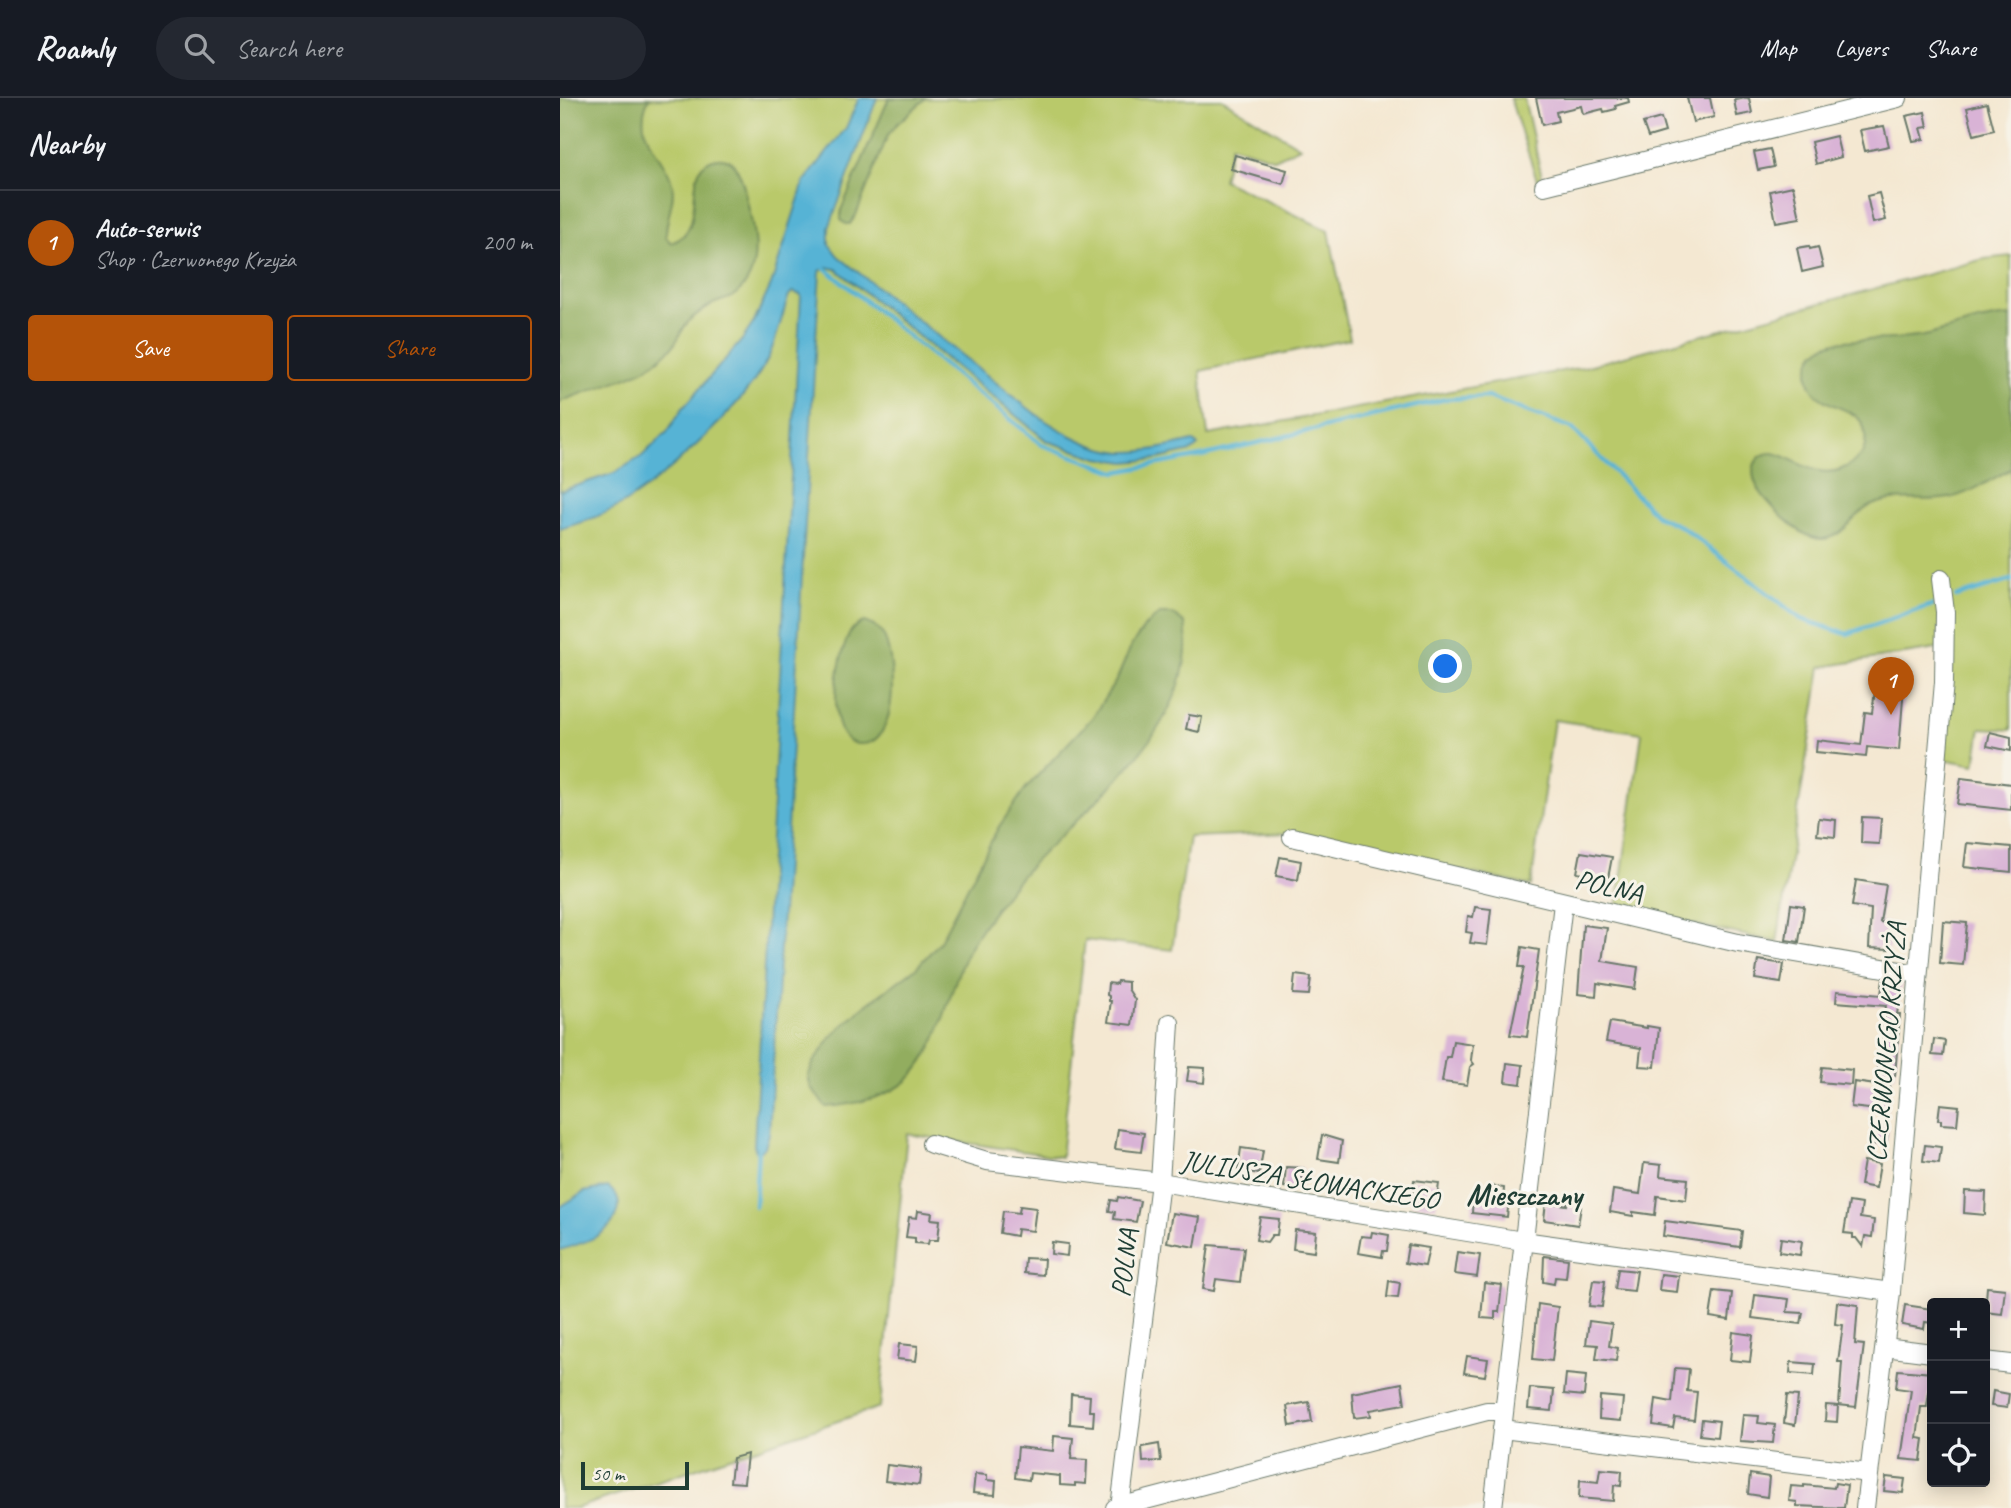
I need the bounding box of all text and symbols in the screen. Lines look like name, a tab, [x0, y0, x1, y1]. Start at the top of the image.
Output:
search box	[156, 17, 646, 80]
text: Roamly	[35, 27, 114, 69]
icon: search	[180, 29, 218, 67]
text: Search here	[236, 32, 342, 65]
text: Map	[1760, 33, 1797, 63]
text: Layers	[1835, 33, 1888, 63]
text: Share	[1926, 33, 1976, 63]
text: Nearby	[28, 125, 104, 163]
text: Auto-serwis	[95, 212, 199, 245]
text: 1	[46, 228, 56, 257]
text: 200 m	[483, 228, 532, 257]
text: Shop · Czerwonego Krzyża	[95, 245, 296, 274]
button: Save	[28, 315, 273, 381]
button: Share	[287, 315, 532, 381]
your location	[1428, 649, 1462, 683]
pin: 1	[1868, 657, 1914, 715]
street label: POLNA	[1572, 861, 1647, 911]
street label: CZERWONEGO KRZYŻA	[1858, 919, 1914, 1163]
street label: JULIUSZA SŁOWACKIEGO	[1177, 1142, 1444, 1218]
district label: Mieszczany	[1466, 1176, 1585, 1214]
street label: POLNA	[1102, 1226, 1146, 1299]
map controls	[1927, 1298, 1990, 1487]
button: +	[1927, 1298, 1990, 1361]
button: −	[1927, 1361, 1990, 1424]
button: locate	[1927, 1424, 1990, 1487]
scale bar	[581, 1459, 690, 1491]
text: 50 m	[592, 1462, 624, 1486]

